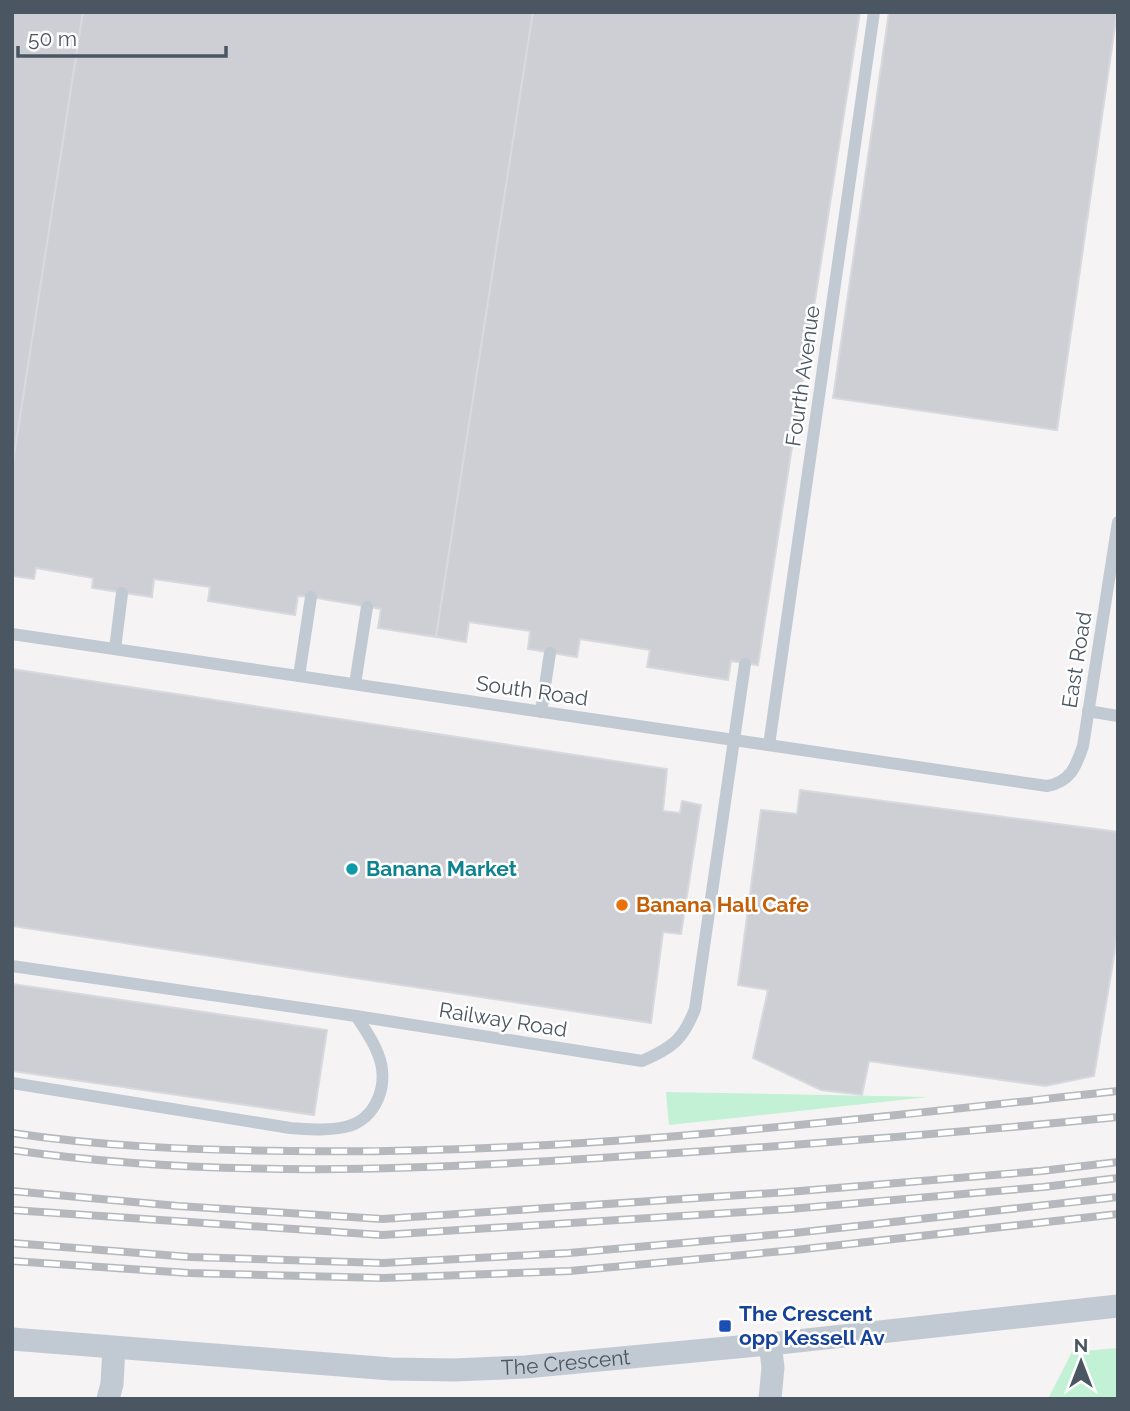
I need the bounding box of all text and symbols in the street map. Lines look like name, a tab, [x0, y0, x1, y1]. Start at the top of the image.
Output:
scale bar	[18, 14, 226, 58]
text: 50 m	[28, 26, 77, 51]
street label: Fourth Avenue	[780, 304, 825, 448]
street label: East Road	[1057, 610, 1096, 710]
street label: South Road	[475, 670, 590, 711]
place label: Banana Market	[366, 856, 517, 881]
marker: Banana Market	[344, 861, 360, 877]
place label: Banana Hall Cafe	[636, 892, 809, 917]
marker: Banana Hall Cafe	[614, 897, 630, 913]
street label: Railway Road	[437, 997, 569, 1042]
place label: The Crescent opp Kessell Av	[739, 1301, 885, 1350]
marker: The Crescent opp Kessell Av	[717, 1318, 733, 1334]
north arrow	[1046, 1327, 1116, 1397]
text: N	[1074, 1334, 1088, 1356]
street label: The Crescent	[500, 1344, 631, 1380]

